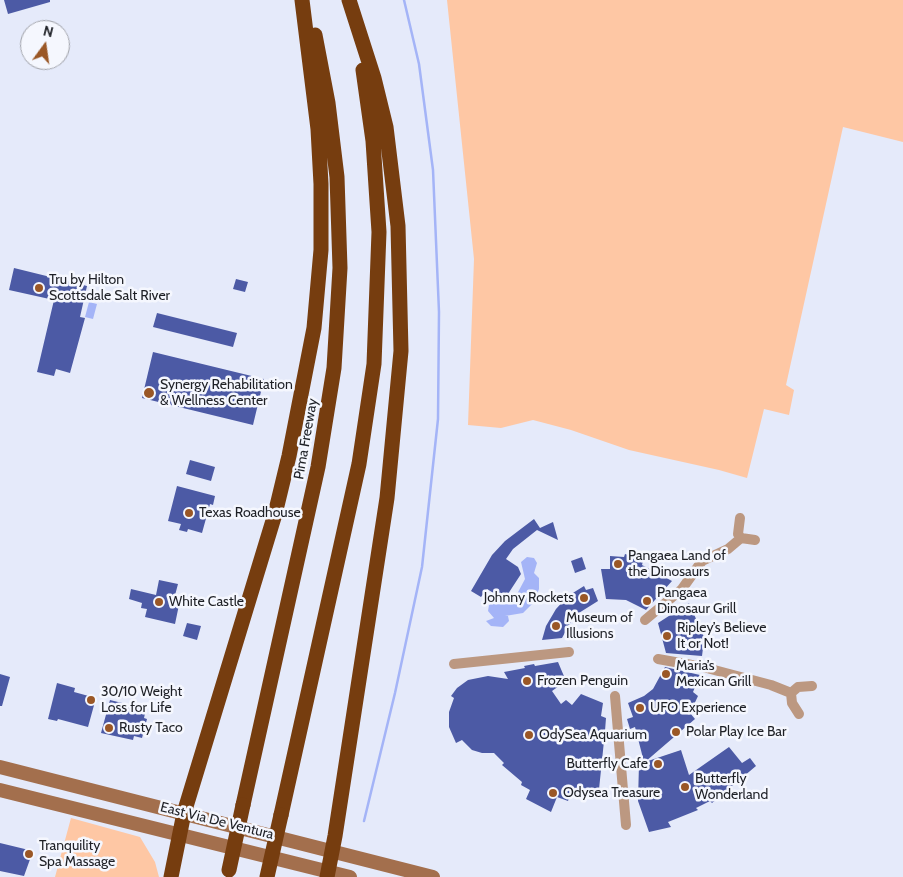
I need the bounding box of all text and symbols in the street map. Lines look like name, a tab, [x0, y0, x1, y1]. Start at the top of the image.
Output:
north arrow	[20, 20, 70, 70]
text: N	[41, 21, 55, 41]
place label: Tru by Hilton Scottsdale Salt River	[49, 272, 170, 304]
marker: Tru by Hilton Scottsdale Salt River	[33, 282, 45, 294]
place label: Synergy Rehabilitation & Wellness Center	[160, 377, 293, 410]
marker: Synergy Rehabilitation & Wellness Center	[142, 386, 156, 400]
street label: Pima Freeway	[291, 397, 321, 481]
place label: Texas Roadhouse	[199, 505, 301, 521]
marker: Texas Roadhouse	[183, 507, 195, 519]
place label: Pangaea Land of the Dinosaurs	[628, 548, 726, 580]
marker: Pangaea Land of the Dinosaurs	[612, 558, 624, 570]
place label: Pangaea Dinosaur Grill	[657, 585, 736, 618]
place label: Johnny Rockets	[484, 590, 574, 606]
marker: Johnny Rockets	[578, 592, 590, 604]
place label: White Castle	[169, 594, 244, 610]
marker: Pangaea Dinosaur Grill	[641, 595, 653, 607]
marker: White Castle	[153, 596, 165, 608]
place label: Museum of Illusions	[566, 610, 633, 642]
marker: Museum of Illusions	[550, 620, 562, 632]
place label: Ripley’s Believe It or Not!	[677, 620, 766, 652]
marker: Ripley’s Believe It or Not!	[661, 630, 673, 642]
place label: Maria’s Mexican Grill	[676, 658, 751, 690]
marker: Maria’s Mexican Grill	[660, 668, 672, 680]
place label: Frozen Penguin	[537, 673, 628, 689]
marker: Frozen Penguin	[521, 675, 533, 687]
place label: 30/10 Weight Loss for Life	[101, 684, 182, 716]
marker: 30/10 Weight Loss for Life	[85, 694, 97, 706]
place label: UFO Experience	[650, 700, 746, 716]
marker: UFO Experience	[634, 702, 646, 714]
place label: Rusty Taco	[119, 720, 183, 736]
marker: Rusty Taco	[103, 722, 115, 734]
place label: Polar Play Ice Bar	[686, 724, 786, 740]
marker: Polar Play Ice Bar	[670, 726, 682, 738]
place label: OdySea Aquarium	[539, 727, 647, 743]
marker: OdySea Aquarium	[523, 729, 535, 741]
place label: Butterfly Cafe	[566, 756, 648, 772]
marker: Butterfly Cafe	[652, 758, 664, 770]
place label: Butterfly Wonderland	[695, 771, 768, 804]
marker: Butterfly Wonderland	[679, 781, 691, 793]
place label: Odysea Treasure	[563, 785, 660, 801]
marker: Odysea Treasure	[547, 787, 559, 799]
street label: East Via De Ventura	[159, 799, 275, 843]
place label: Tranquility Spa Massage	[39, 838, 115, 870]
marker: Tranquility Spa Massage	[23, 848, 35, 860]

